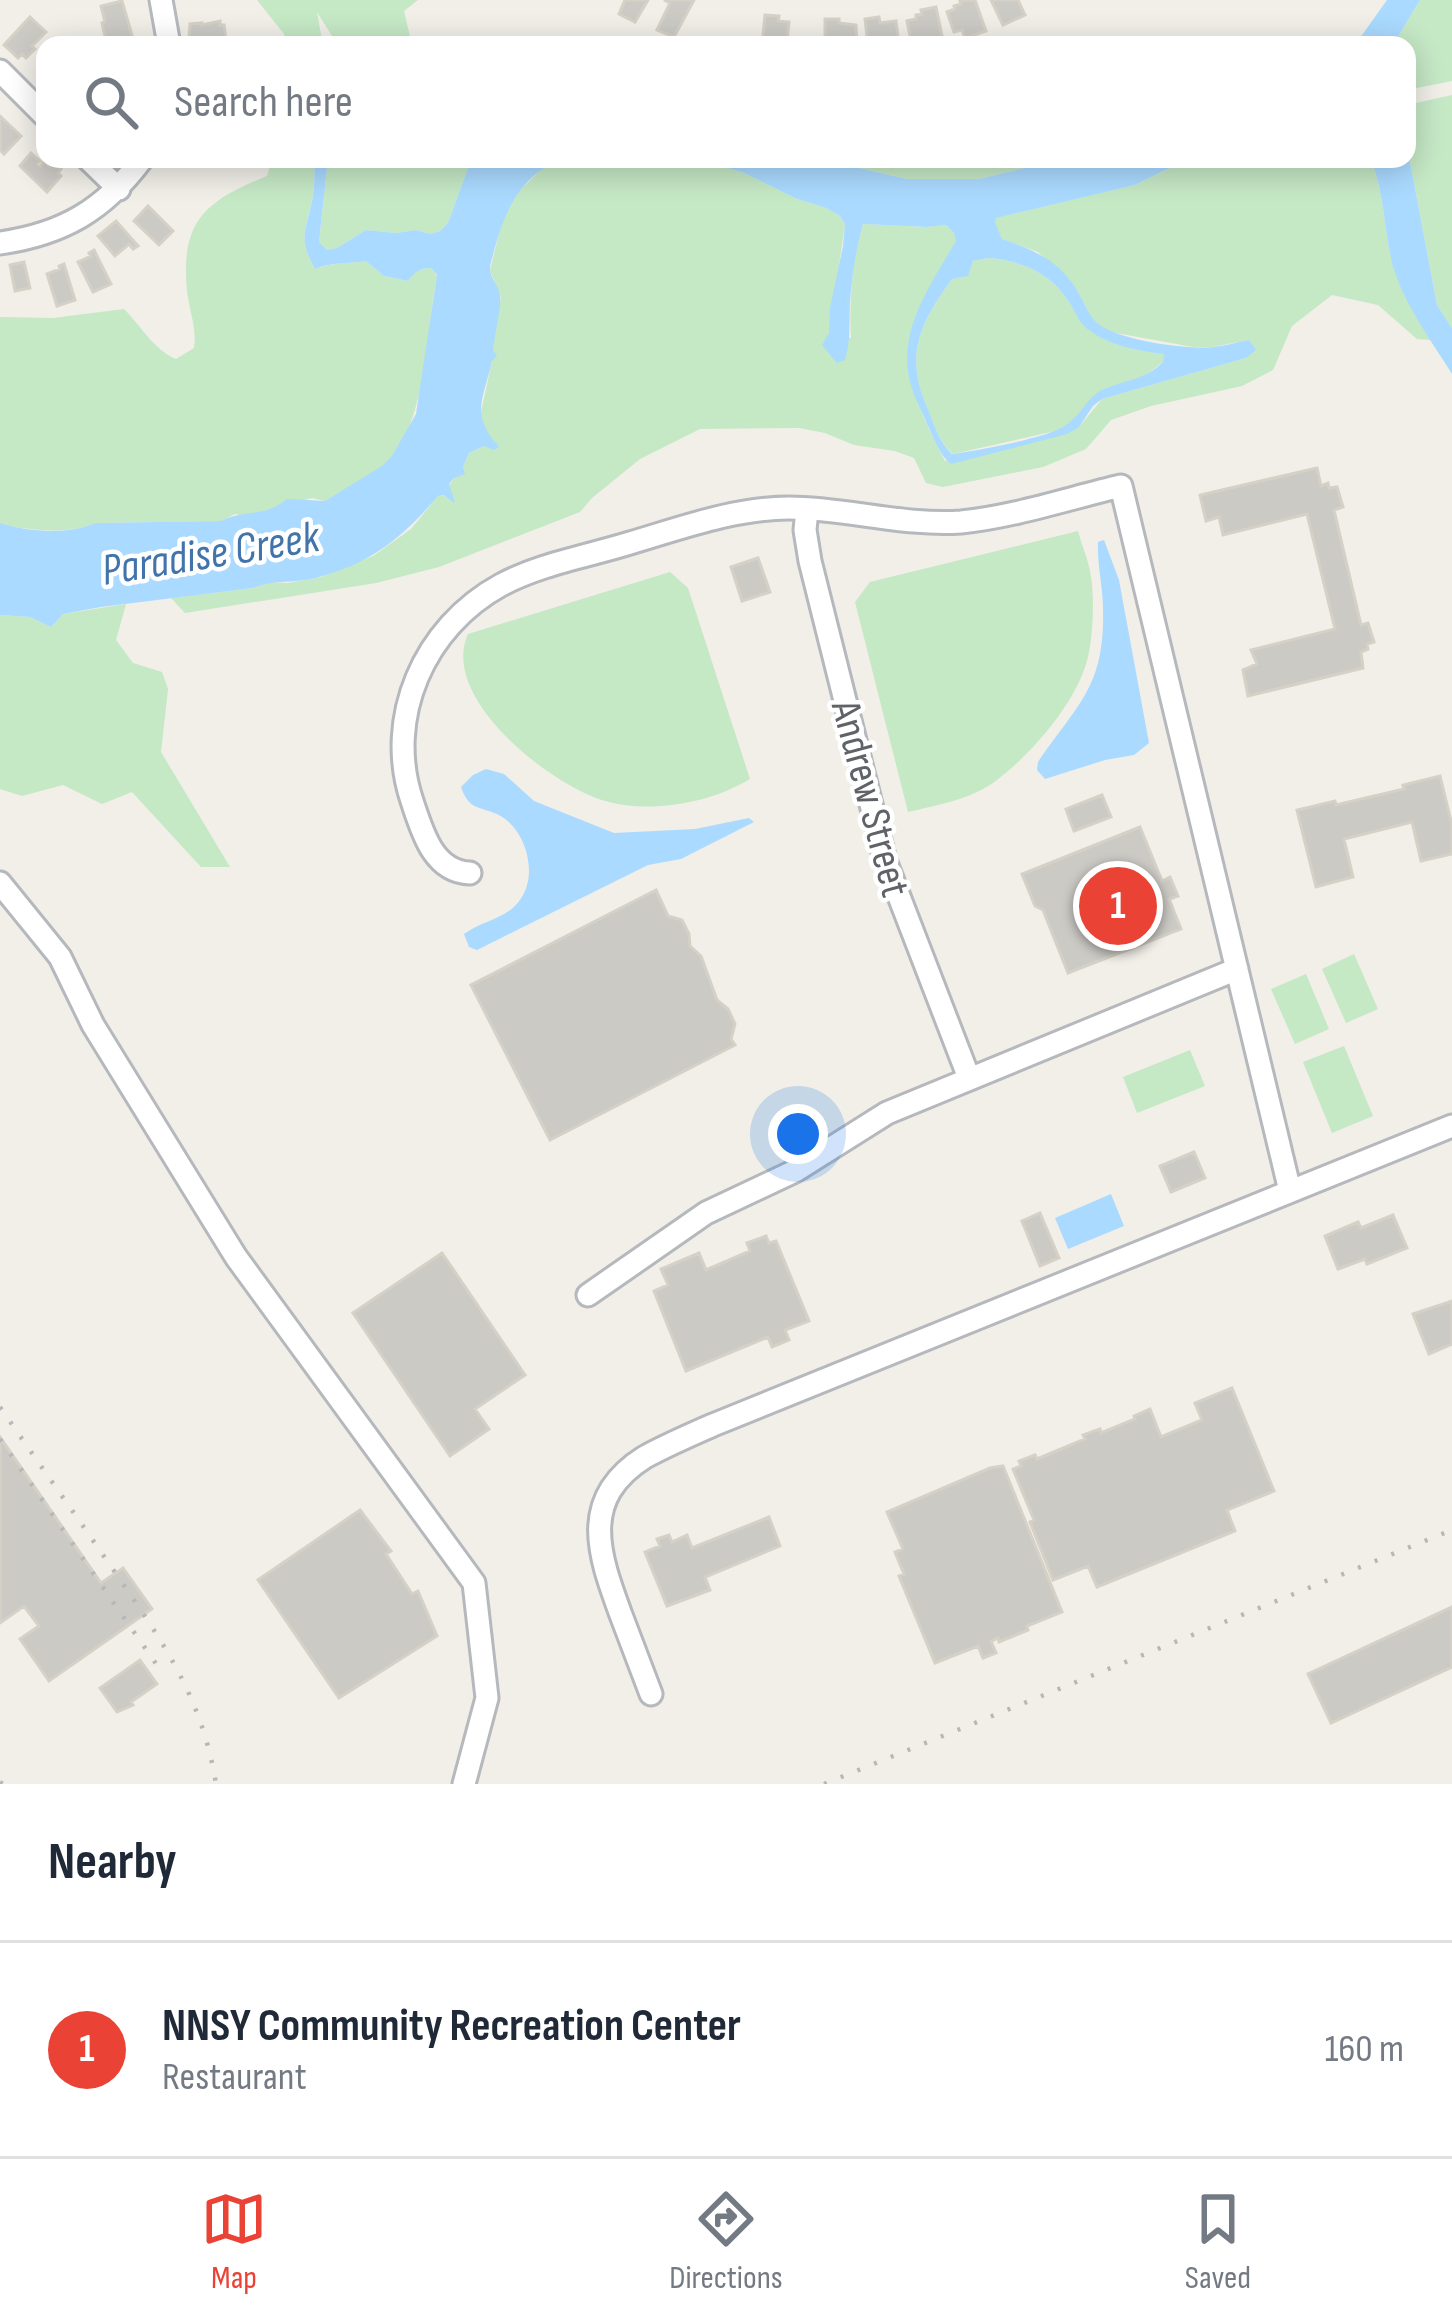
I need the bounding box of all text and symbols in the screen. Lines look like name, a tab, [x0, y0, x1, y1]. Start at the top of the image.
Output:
search box	[36, 36, 1416, 168]
icon: search	[78, 69, 144, 135]
text: Search here	[174, 75, 353, 130]
water label: Paradise Creek	[98, 510, 324, 599]
street label: Andrew Street	[819, 694, 920, 902]
pin: 1	[1079, 861, 1157, 951]
your location	[768, 1104, 828, 1164]
text: Nearby	[48, 1832, 177, 1893]
text: NNSY Community Recreation Center	[162, 1999, 741, 2054]
text: 1	[79, 2026, 95, 2073]
text: 160 m	[1325, 2026, 1404, 2073]
text: Restaurant	[162, 2054, 307, 2101]
tab: Map	[201, 2186, 267, 2298]
tab: Directions	[669, 2186, 783, 2298]
tab: Saved	[1185, 2186, 1251, 2298]

